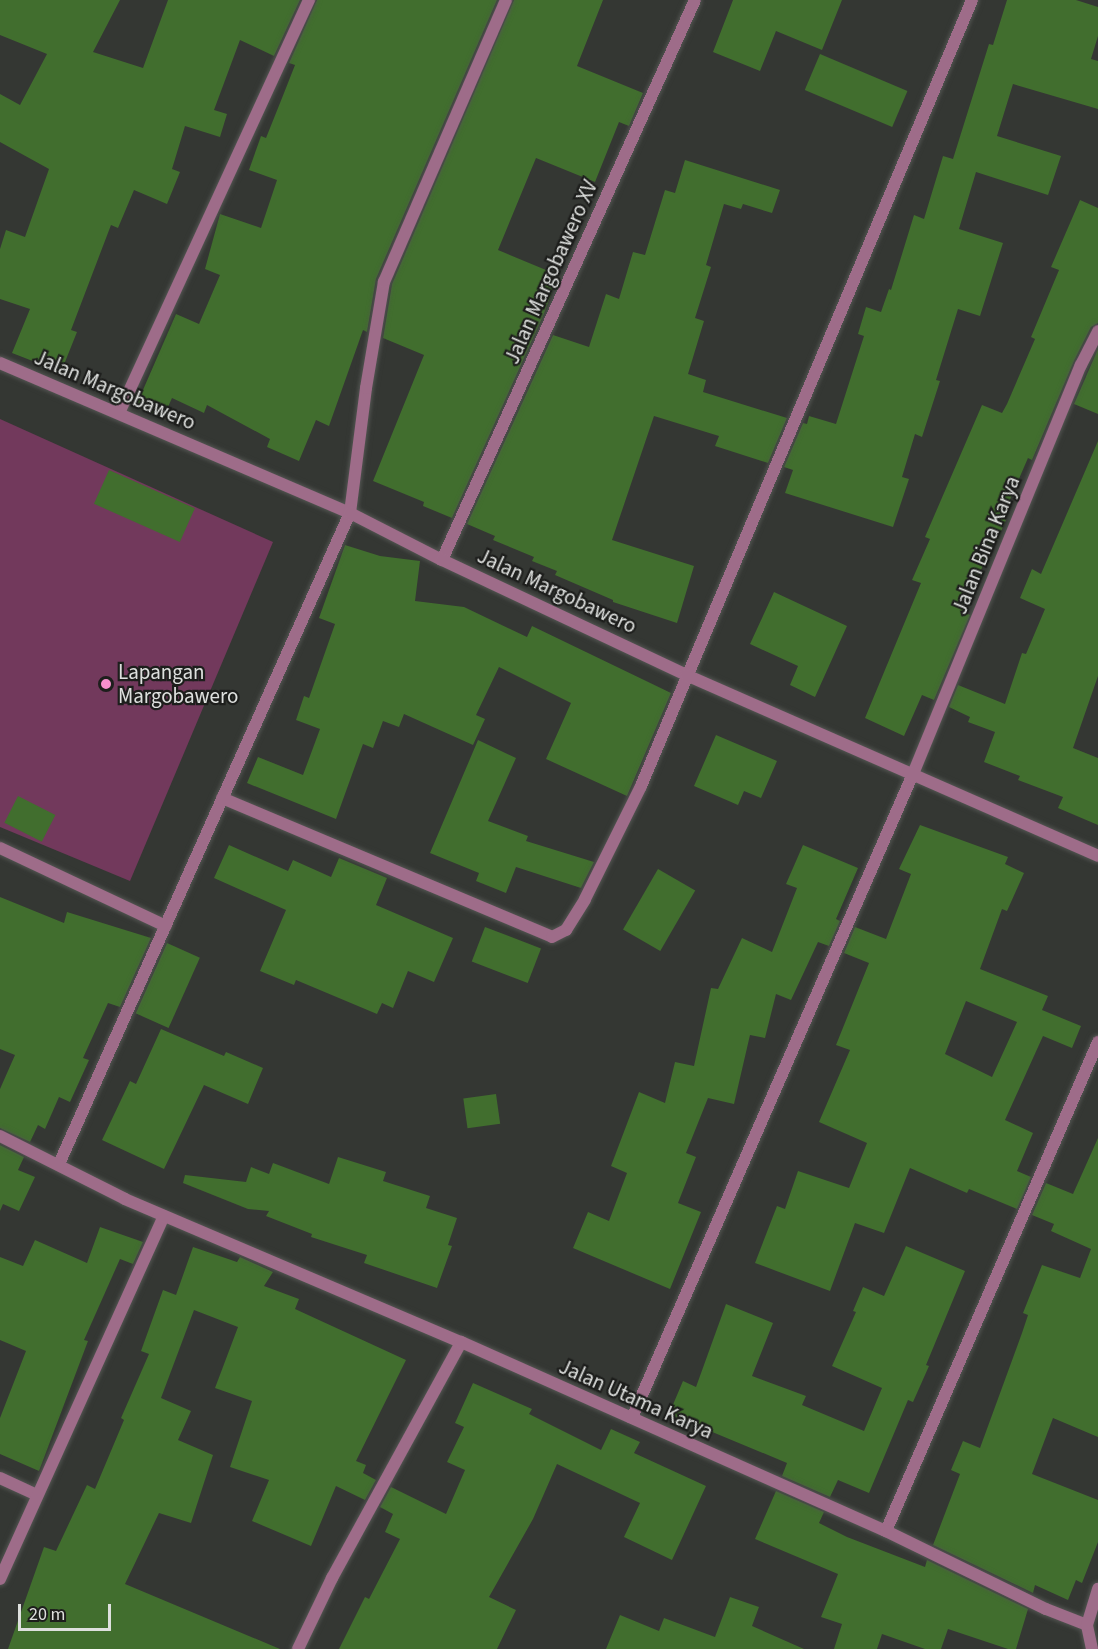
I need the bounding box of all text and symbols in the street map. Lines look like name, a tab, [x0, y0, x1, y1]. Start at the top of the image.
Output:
street label: Jalan Margobawero XV	[499, 176, 603, 368]
street label: Jalan Margobawero	[31, 345, 199, 435]
street label: Jalan Bina Karya	[947, 472, 1025, 618]
street label: Jalan Margobawero	[473, 543, 641, 639]
place label: Lapangan Margobawero	[118, 659, 238, 709]
marker: Lapangan Margobawero	[99, 677, 113, 691]
street label: Jalan Utama Karya	[555, 1354, 717, 1444]
scale bar	[21, 1592, 114, 1630]
text: 20 m	[29, 1602, 65, 1627]

